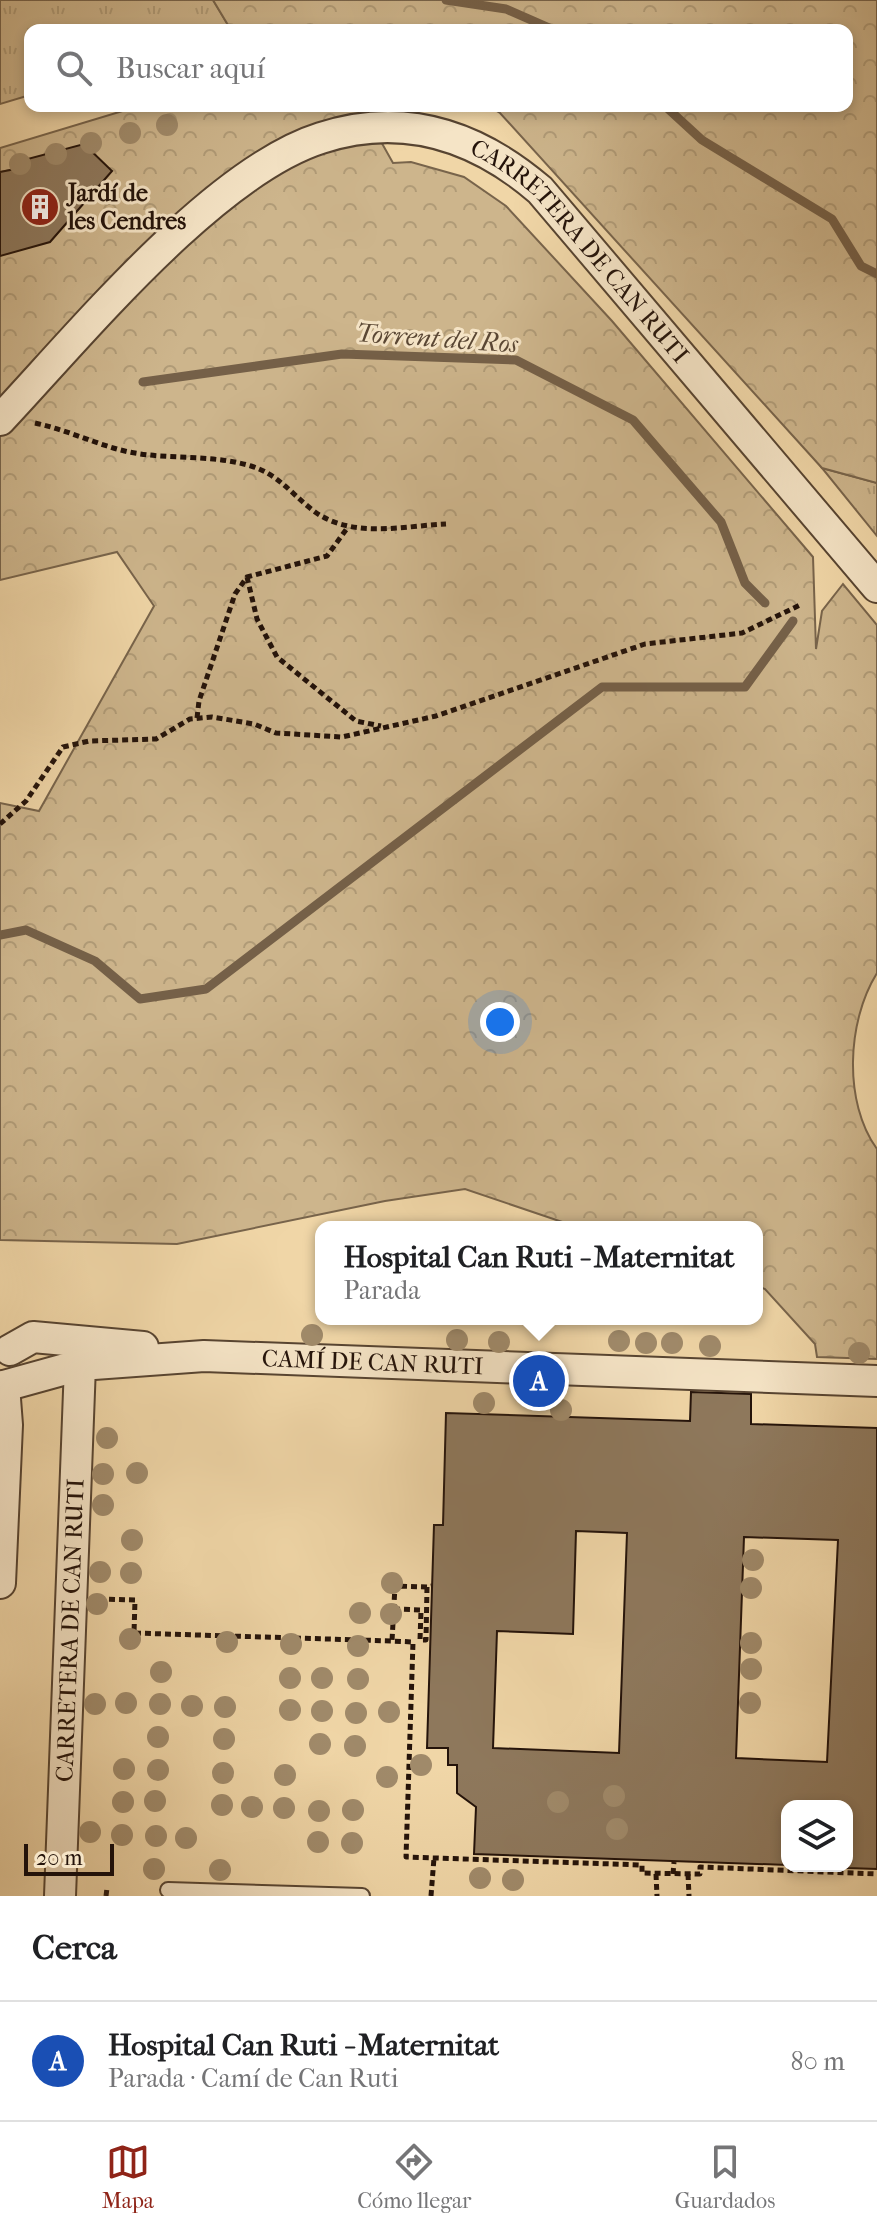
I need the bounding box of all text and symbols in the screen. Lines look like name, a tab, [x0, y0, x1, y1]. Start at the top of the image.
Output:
search box	[24, 24, 853, 112]
icon: search	[52, 46, 96, 90]
text: Buscar aquí	[116, 51, 265, 86]
street label: CARRETERA DE CAN RUTI	[466, 133, 695, 369]
place label: Jardí de les Cendres	[66, 179, 186, 235]
building icon: Jardí de les Cendres	[19, 186, 61, 228]
water label: Torrent del Ros	[355, 317, 520, 360]
your location	[480, 1002, 520, 1042]
popup	[315, 1221, 763, 1325]
text: Hospital Can Ruti - Maternitat	[343, 1240, 735, 1275]
text: Parada	[343, 1275, 420, 1306]
street label: CAMÍ DE CAN RUTI	[261, 1344, 484, 1380]
pin: A	[513, 1351, 565, 1411]
street label: CARRETERA DE CAN RUTI	[50, 1478, 90, 1782]
map controls	[781, 1800, 853, 1872]
button: layers	[781, 1800, 853, 1872]
scale bar	[24, 1840, 114, 1876]
text: 20 m	[36, 1845, 82, 1871]
text: Cerca	[32, 1928, 117, 1968]
text: Hospital Can Ruti - Maternitat	[108, 2028, 499, 2063]
text: A	[50, 2046, 66, 2077]
text: 80 m	[790, 2046, 845, 2077]
text: Parada · Camí de Can Ruti	[108, 2063, 398, 2094]
tab: Mapa	[102, 2140, 154, 2214]
tab: Cómo llegar	[357, 2140, 471, 2214]
tab: Guardados	[675, 2140, 775, 2214]

